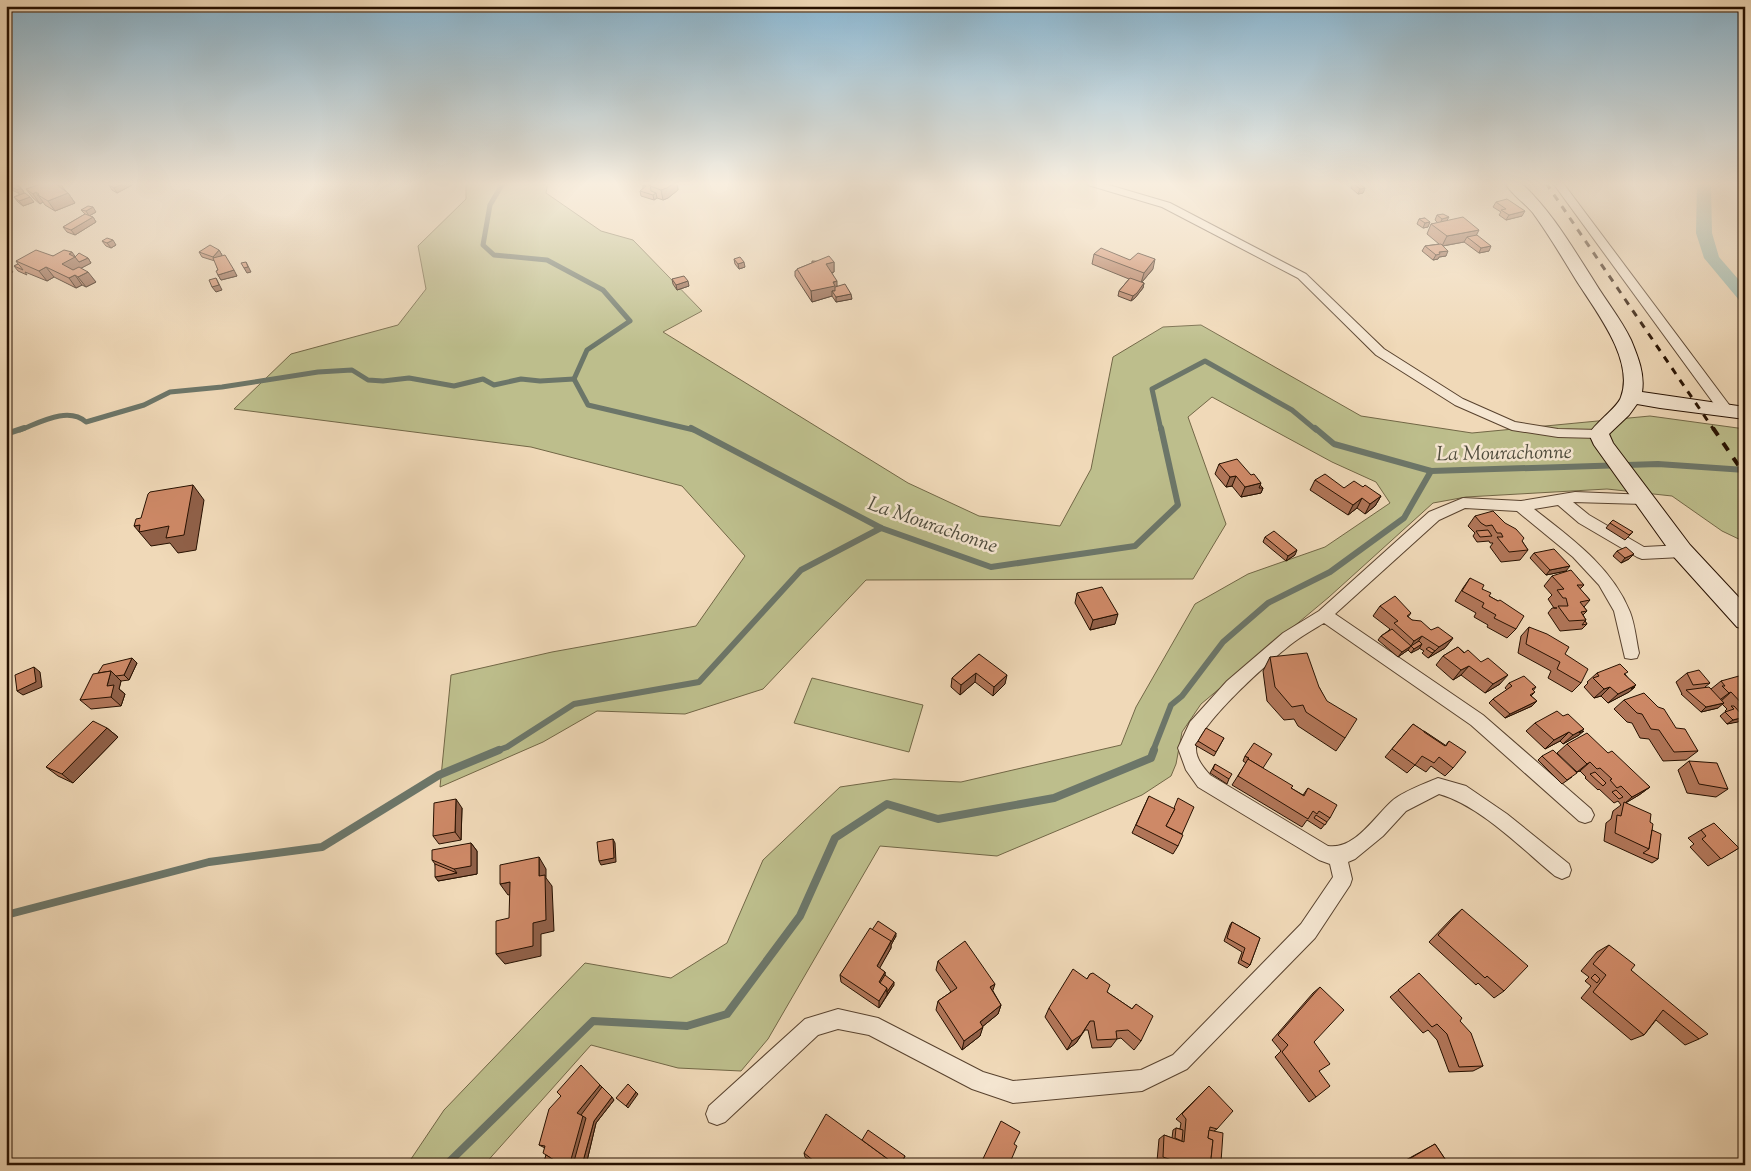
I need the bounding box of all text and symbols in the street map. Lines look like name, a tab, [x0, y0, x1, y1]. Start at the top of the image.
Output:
water label: La Mourachonne	[1436, 439, 1572, 470]
water label: La Mourachonne	[863, 491, 1001, 562]

